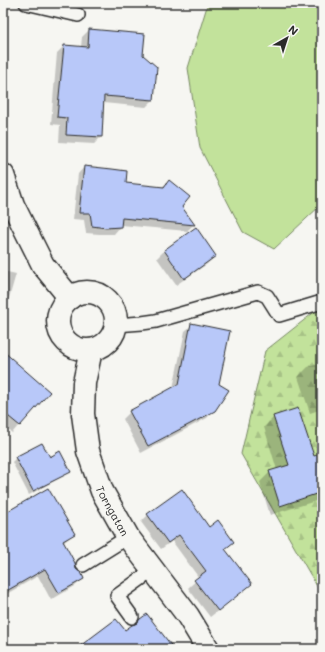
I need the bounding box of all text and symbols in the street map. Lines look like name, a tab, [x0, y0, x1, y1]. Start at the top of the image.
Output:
north arrow	[267, 18, 307, 58]
text: N	[286, 21, 302, 38]
street label: Torngatan	[93, 484, 133, 538]

